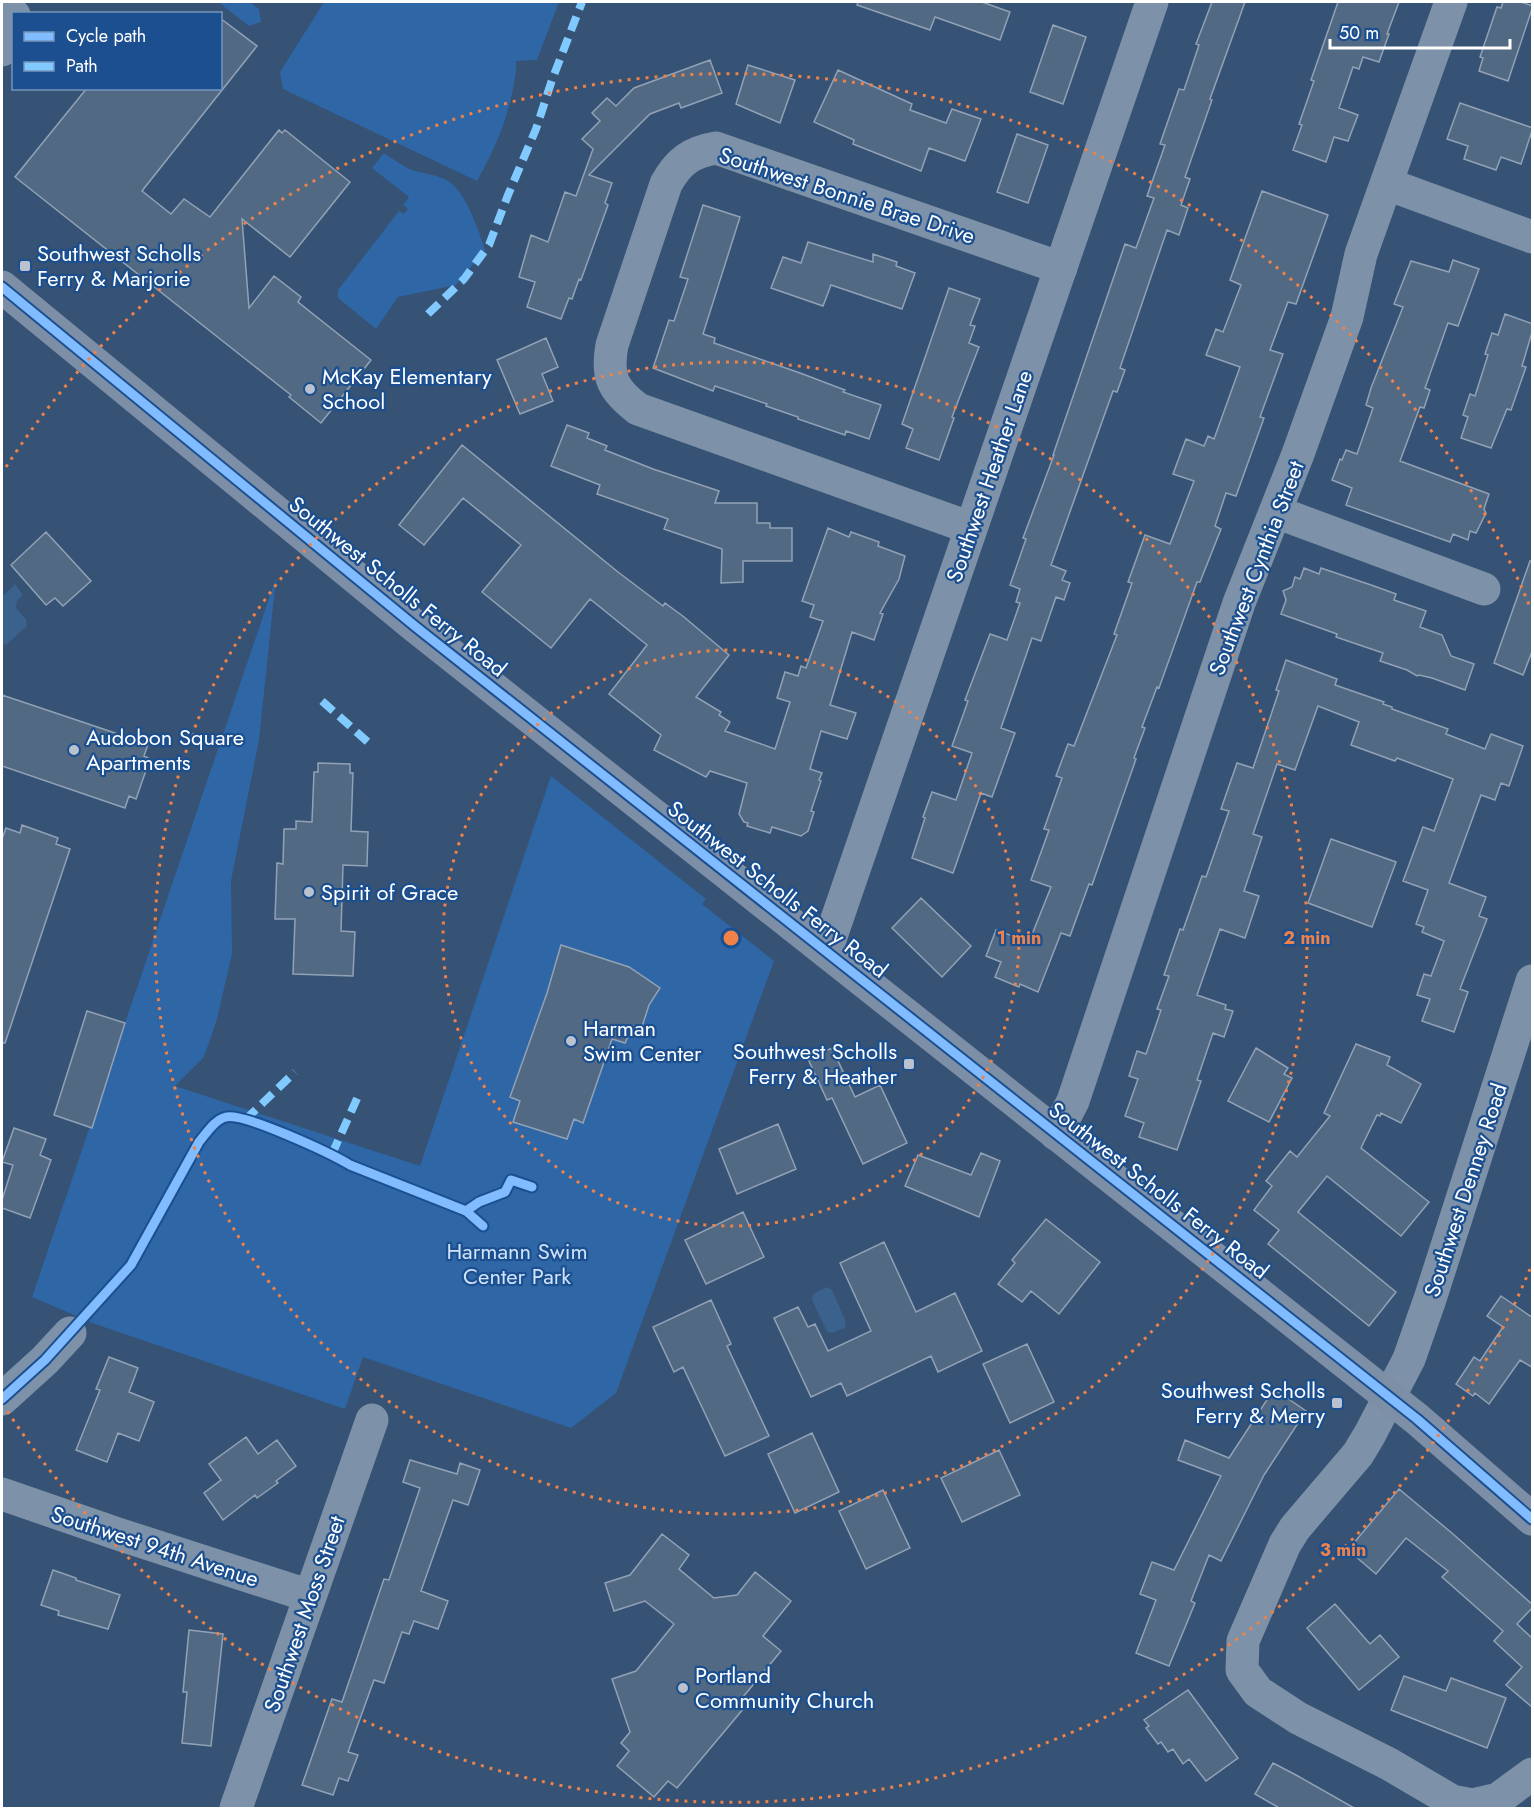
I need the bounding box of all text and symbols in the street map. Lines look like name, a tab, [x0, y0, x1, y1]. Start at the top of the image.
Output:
legend	[12, 12, 222, 90]
scale bar	[1330, 12, 1510, 50]
text: 50 m	[1339, 20, 1379, 46]
text: Cycle path	[66, 23, 146, 49]
text: Path	[66, 53, 98, 79]
street label: Southwest Bonnie Brae Drive	[715, 138, 979, 252]
place label: Southwest Scholls Ferry & Marjorie	[37, 237, 201, 294]
marker: Southwest Scholls Ferry & Marjorie	[18, 259, 32, 273]
place label: McKay Elementary School	[322, 360, 492, 417]
street label: Southwest Heather Lane	[938, 366, 1040, 586]
marker: McKay Elementary School	[303, 382, 317, 396]
street label: Southwest Cynthia Street	[1200, 455, 1312, 680]
street label: Southwest Scholls Ferry Road	[282, 488, 514, 684]
place label: Audobon Square Apartments	[86, 721, 244, 778]
marker: Audobon Square Apartments	[67, 743, 81, 757]
street label: Southwest Scholls Ferry Road	[661, 793, 895, 985]
place label: Spirit of Grace	[321, 876, 458, 908]
marker: Spirit of Grace	[302, 885, 316, 899]
text: 1 min	[997, 925, 1041, 951]
text: 2 min	[1283, 925, 1331, 951]
centre of rings	[721, 928, 741, 948]
place label: Harman Swim Center	[583, 1012, 702, 1069]
marker: Harman Swim Center	[564, 1034, 578, 1048]
place label: Southwest Scholls Ferry & Heather	[733, 1035, 897, 1092]
marker: Southwest Scholls Ferry & Heather	[902, 1057, 916, 1071]
street label: Southwest Denney Road	[1415, 1079, 1515, 1301]
street label: Southwest Scholls Ferry Road	[1042, 1094, 1276, 1286]
park label: Harmann Swim Center Park	[446, 1235, 588, 1292]
place label: Southwest Scholls Ferry & Merry	[1161, 1374, 1325, 1431]
marker: Southwest Scholls Ferry & Merry	[1330, 1396, 1344, 1410]
street label: Southwest 94th Avenue	[47, 1497, 263, 1595]
street label: Southwest Moss Street	[255, 1511, 353, 1716]
text: 3 min	[1320, 1537, 1366, 1563]
place label: Portland Community Church	[695, 1659, 874, 1716]
marker: Portland Community Church	[676, 1681, 690, 1695]

